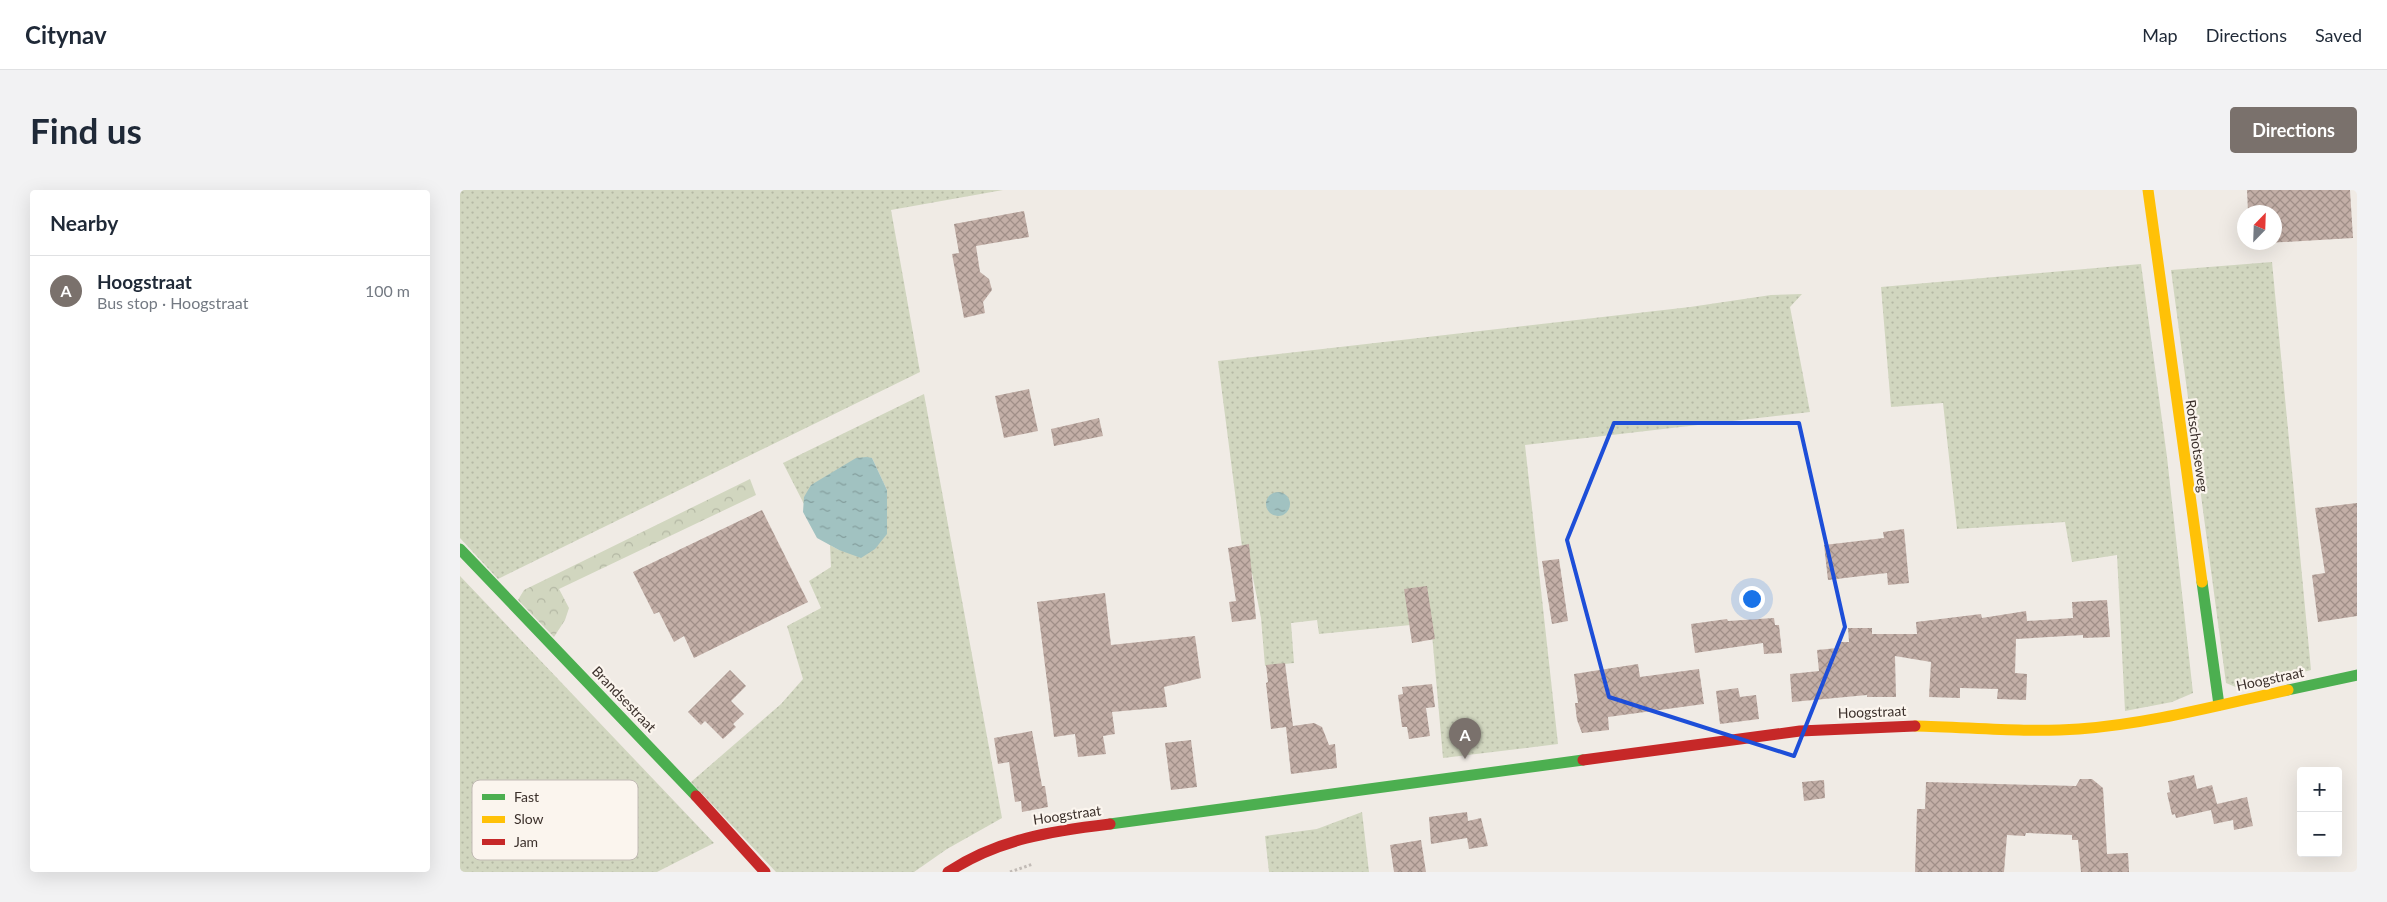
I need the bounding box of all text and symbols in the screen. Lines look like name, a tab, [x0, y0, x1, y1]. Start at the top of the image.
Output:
text: Citynav	[25, 20, 107, 49]
text: Map	[2142, 24, 2178, 46]
text: Directions	[2206, 24, 2287, 46]
text: Saved	[2315, 24, 2362, 46]
button: Directions	[2230, 107, 2357, 153]
text: Find us	[30, 109, 142, 151]
north arrow	[2237, 205, 2282, 250]
text: Nearby	[50, 210, 118, 235]
text: Hoogstraat	[97, 270, 192, 293]
text: A	[60, 281, 72, 300]
text: 100 m	[365, 281, 410, 300]
text: Bus stop · Hoogstraat	[97, 293, 248, 312]
street label: Rotschotseweg	[2183, 398, 2212, 493]
your location	[1739, 586, 1765, 612]
street label: Brandsestraat	[589, 662, 660, 735]
street label: Hoogstraat	[2235, 663, 2305, 694]
street label: Hoogstraat	[1837, 702, 1907, 721]
pin: A	[1449, 718, 1481, 759]
map controls	[2297, 767, 2342, 857]
button: +	[2297, 767, 2342, 812]
legend	[472, 780, 638, 860]
text: Fast	[514, 788, 539, 805]
street label: Hoogstraat	[1032, 801, 1102, 828]
text: Slow	[514, 810, 544, 827]
button: −	[2297, 812, 2342, 857]
text: Jam	[514, 833, 538, 850]

